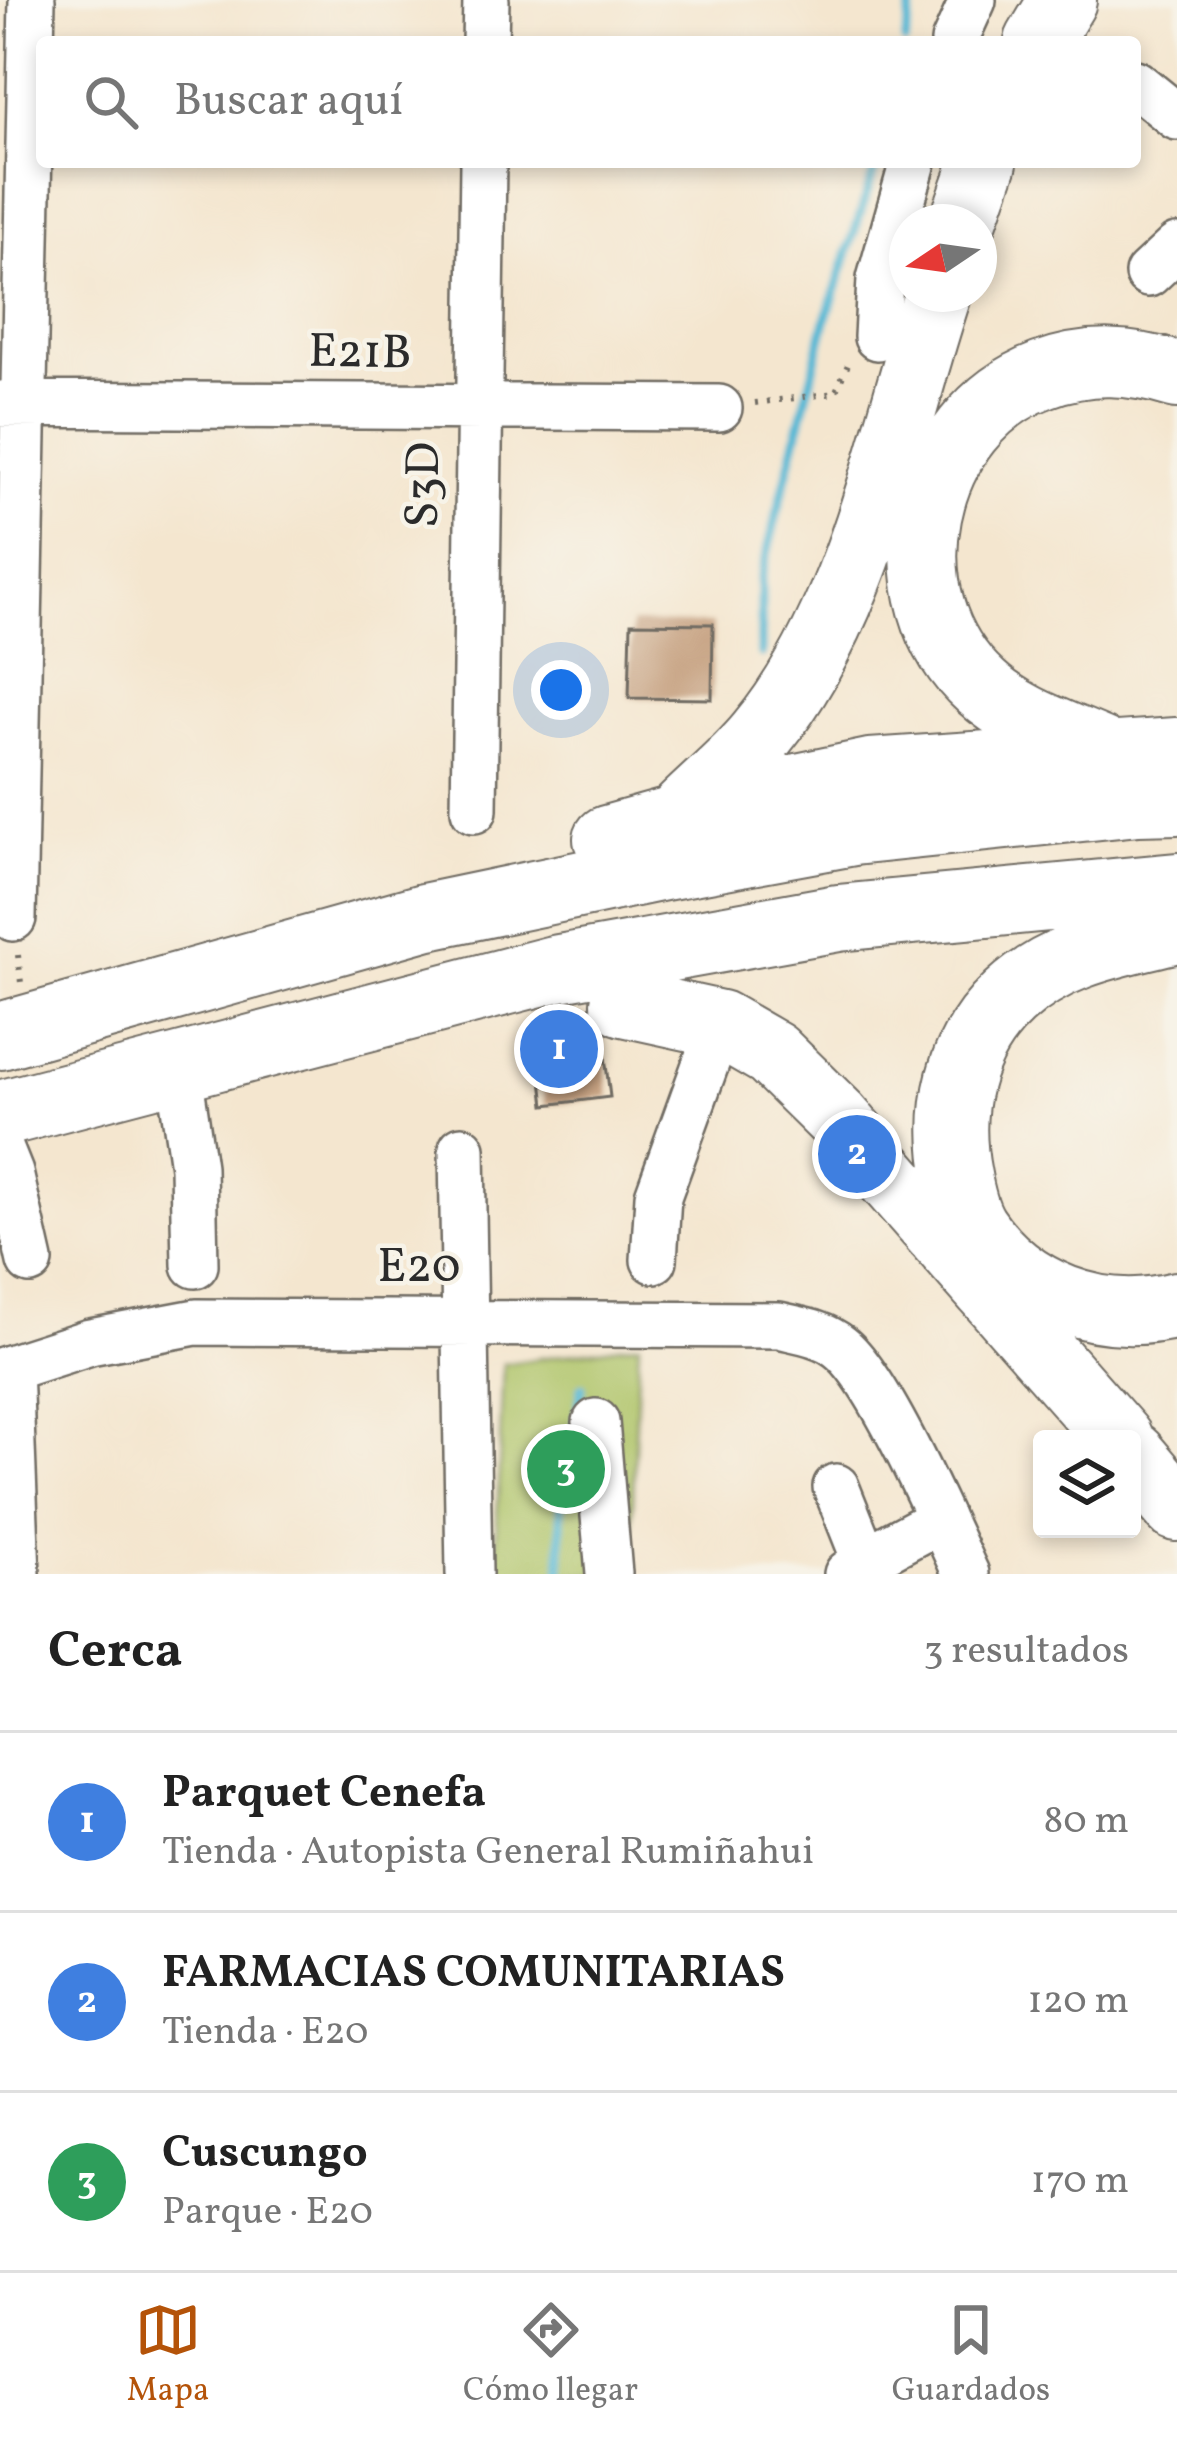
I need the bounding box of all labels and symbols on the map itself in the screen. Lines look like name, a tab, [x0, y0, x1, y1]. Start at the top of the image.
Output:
north arrow	[889, 204, 997, 312]
street label: E21B	[308, 320, 412, 388]
street label: S3D	[391, 441, 459, 529]
your location	[531, 660, 591, 720]
pin: 1	[520, 1004, 598, 1094]
pin: 2	[818, 1109, 896, 1199]
street label: E20	[378, 1235, 461, 1302]
pin: 3	[527, 1424, 605, 1514]

